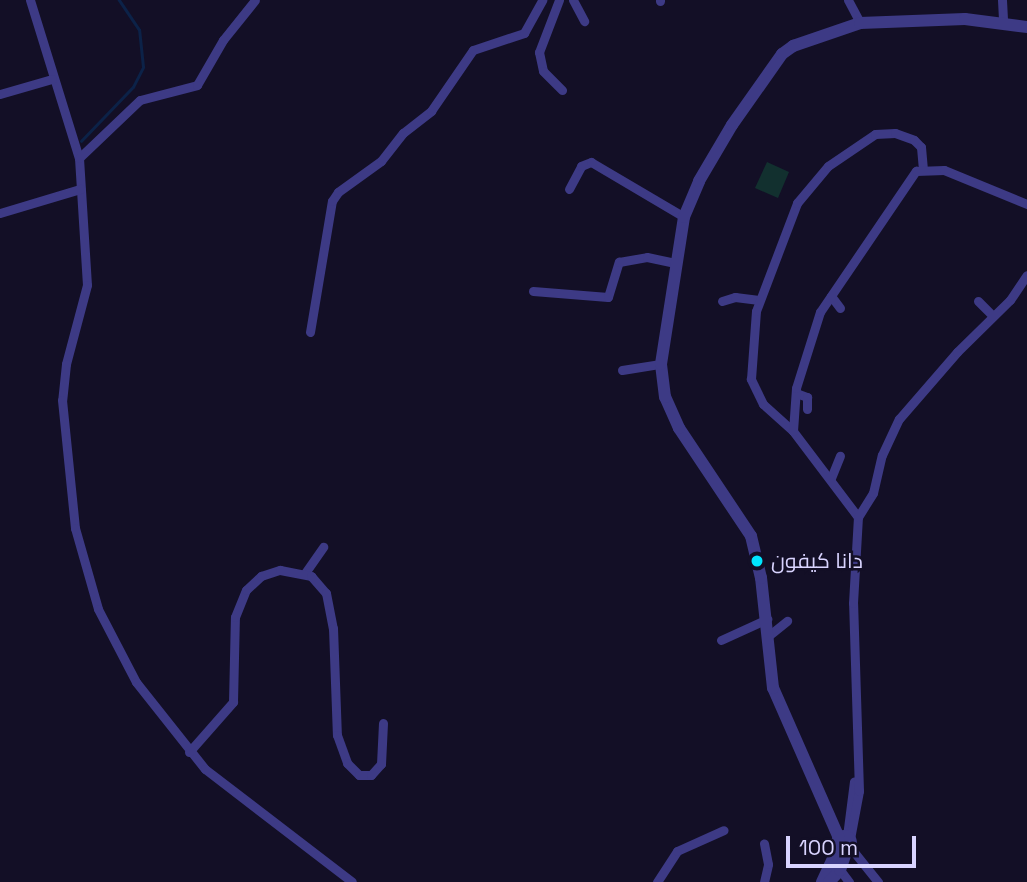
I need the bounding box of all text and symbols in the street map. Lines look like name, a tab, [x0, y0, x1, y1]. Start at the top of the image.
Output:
place label: دانا كيفون	[771, 548, 863, 574]
marker: دانا كيفون	[749, 553, 765, 569]
scale bar	[789, 822, 918, 866]
text: 100 m	[799, 834, 858, 861]

